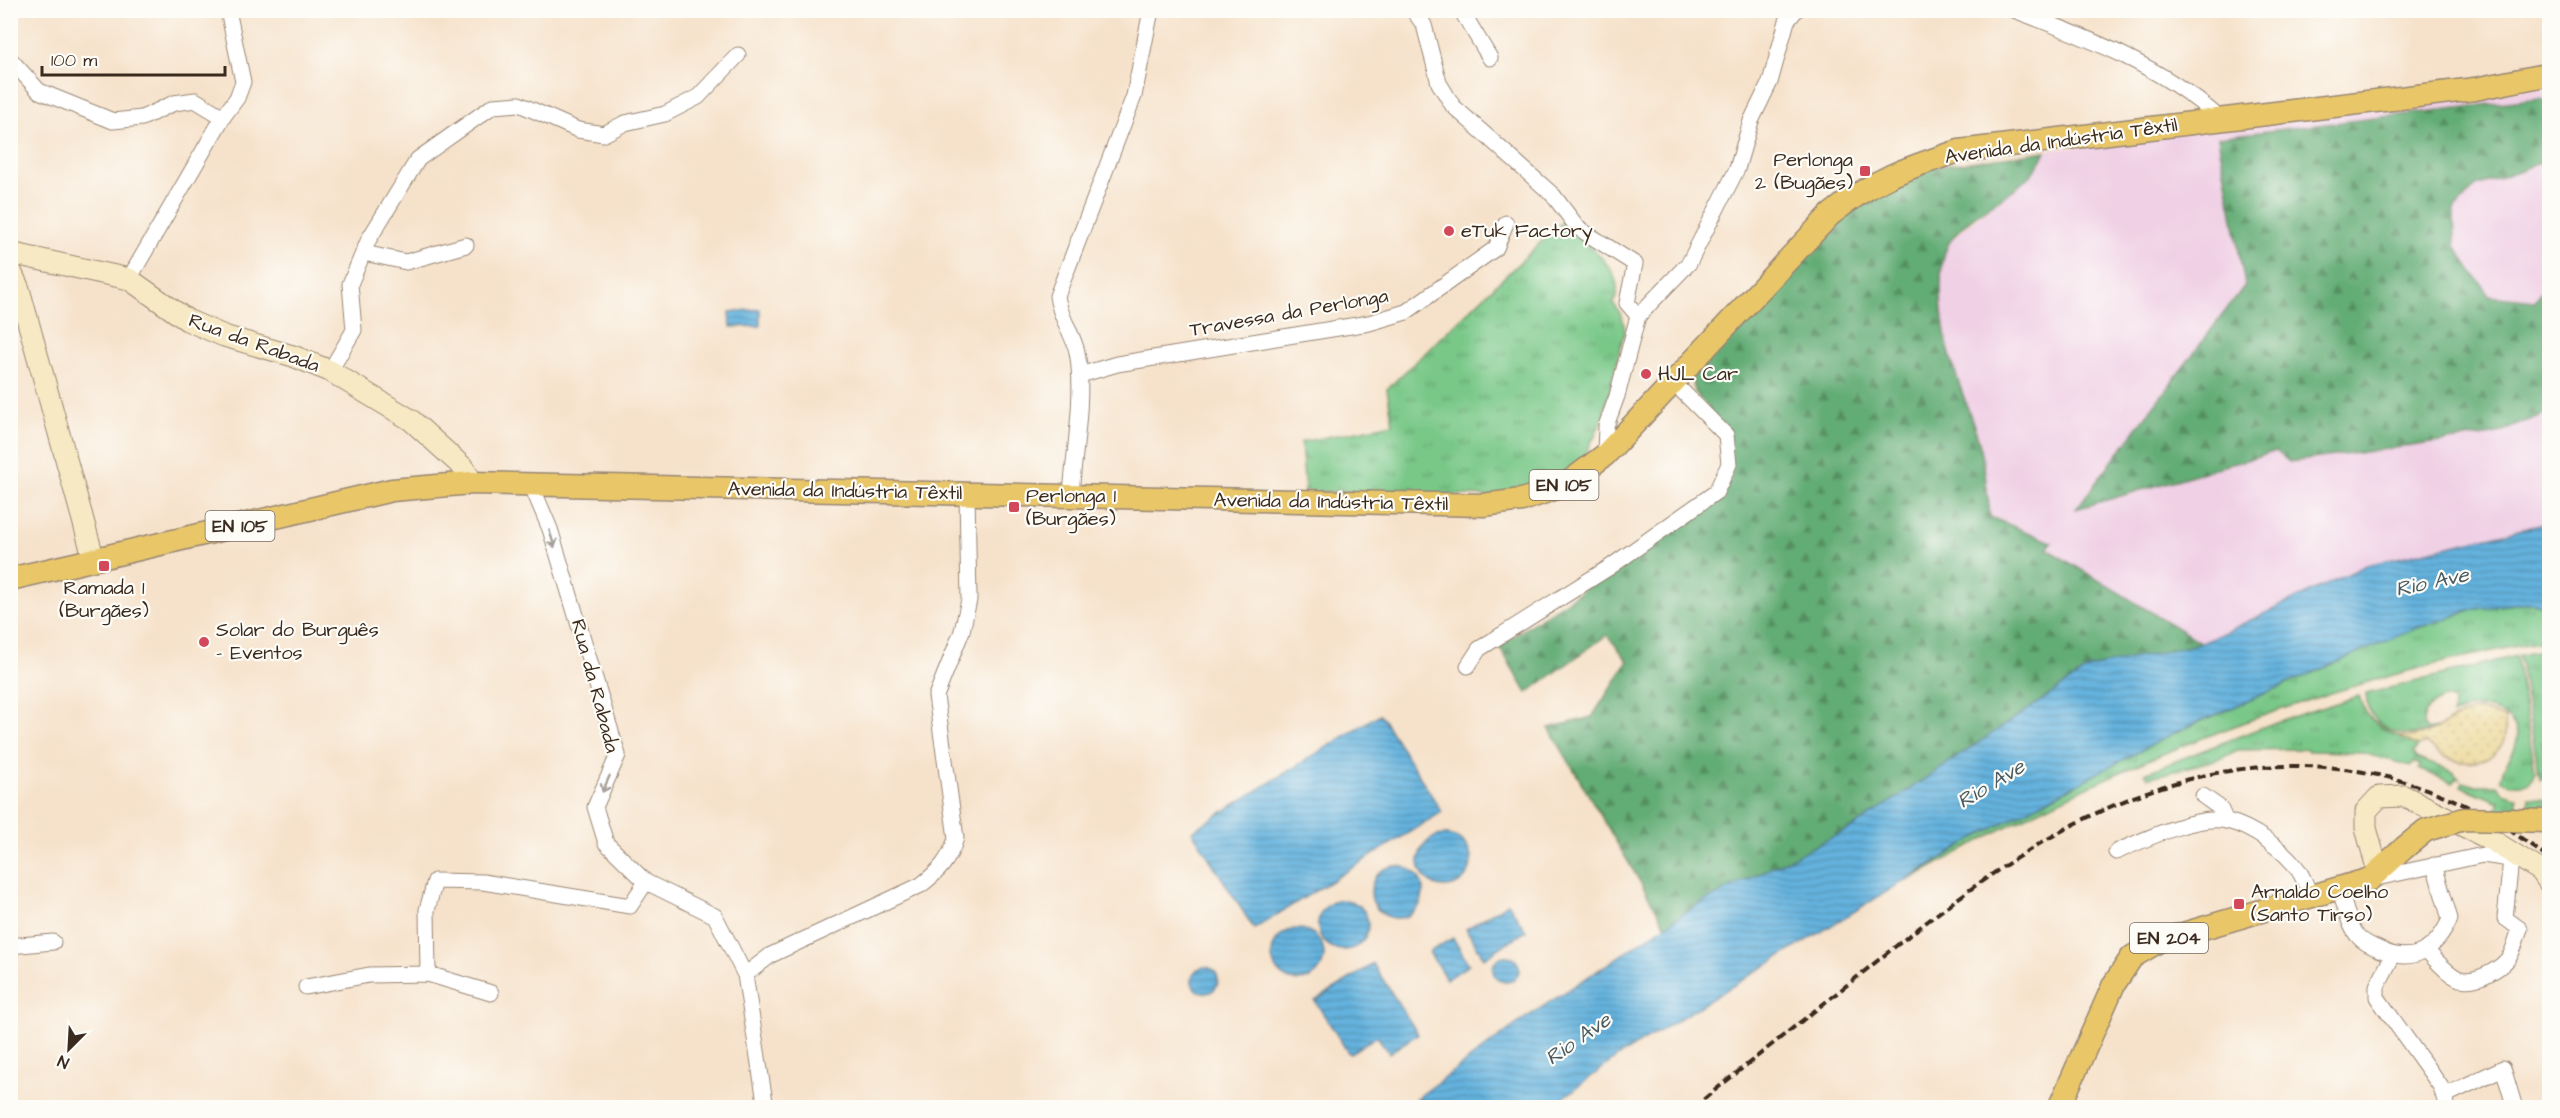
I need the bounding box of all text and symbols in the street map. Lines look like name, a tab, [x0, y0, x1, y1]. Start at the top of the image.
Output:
scale bar	[42, 39, 225, 77]
text: 100 m	[51, 48, 97, 73]
street label: Avenida da Indústria Têxtil	[1943, 111, 2179, 171]
place label: Perlonga 2 (Bugães)	[1755, 146, 1853, 198]
marker: Perlonga 2 (Bugães)	[1858, 164, 1872, 178]
place label: eTuk Factory	[1461, 217, 1593, 246]
marker: eTuk Factory	[1442, 224, 1456, 238]
street label: Travessa da Perlonga	[1188, 282, 1391, 345]
street label: Rua da Rabada	[185, 306, 323, 380]
place label: HJL Car	[1658, 360, 1738, 388]
marker: HJL Car	[1639, 367, 1653, 381]
road number: EN 105	[1530, 470, 1598, 500]
street label: Avenida da Indústria Têxtil	[727, 475, 963, 507]
place label: Perlonga 1 (Burgães)	[1026, 482, 1117, 534]
street label: Avenida da Indústria Têxtil	[1213, 486, 1449, 518]
marker: Perlonga 1 (Burgães)	[1007, 500, 1021, 514]
road number: EN 105	[206, 511, 274, 541]
one-way arrow	[547, 529, 558, 548]
marker: Ramada 1 (Burgães)	[97, 559, 111, 573]
water label: Rio Ave	[2393, 560, 2473, 604]
place label: Ramada 1 (Burgães)	[59, 574, 149, 626]
place label: Solar do Burguês - Eventos	[216, 616, 379, 667]
street label: Rua da Rabada	[564, 616, 626, 756]
marker: Solar do Burguês - Eventos	[197, 635, 211, 649]
water label: Rio Ave	[1952, 752, 2032, 816]
one-way arrow	[599, 775, 610, 793]
place label: Arnaldo Coelho (Santo Tirso)	[2251, 878, 2388, 929]
marker: Arnaldo Coelho (Santo Tirso)	[2232, 897, 2246, 911]
road number: EN 204	[2130, 923, 2208, 953]
water label: Rio Ave	[1539, 1005, 1618, 1072]
north arrow	[39, 1019, 99, 1079]
text: N	[54, 1050, 72, 1074]

